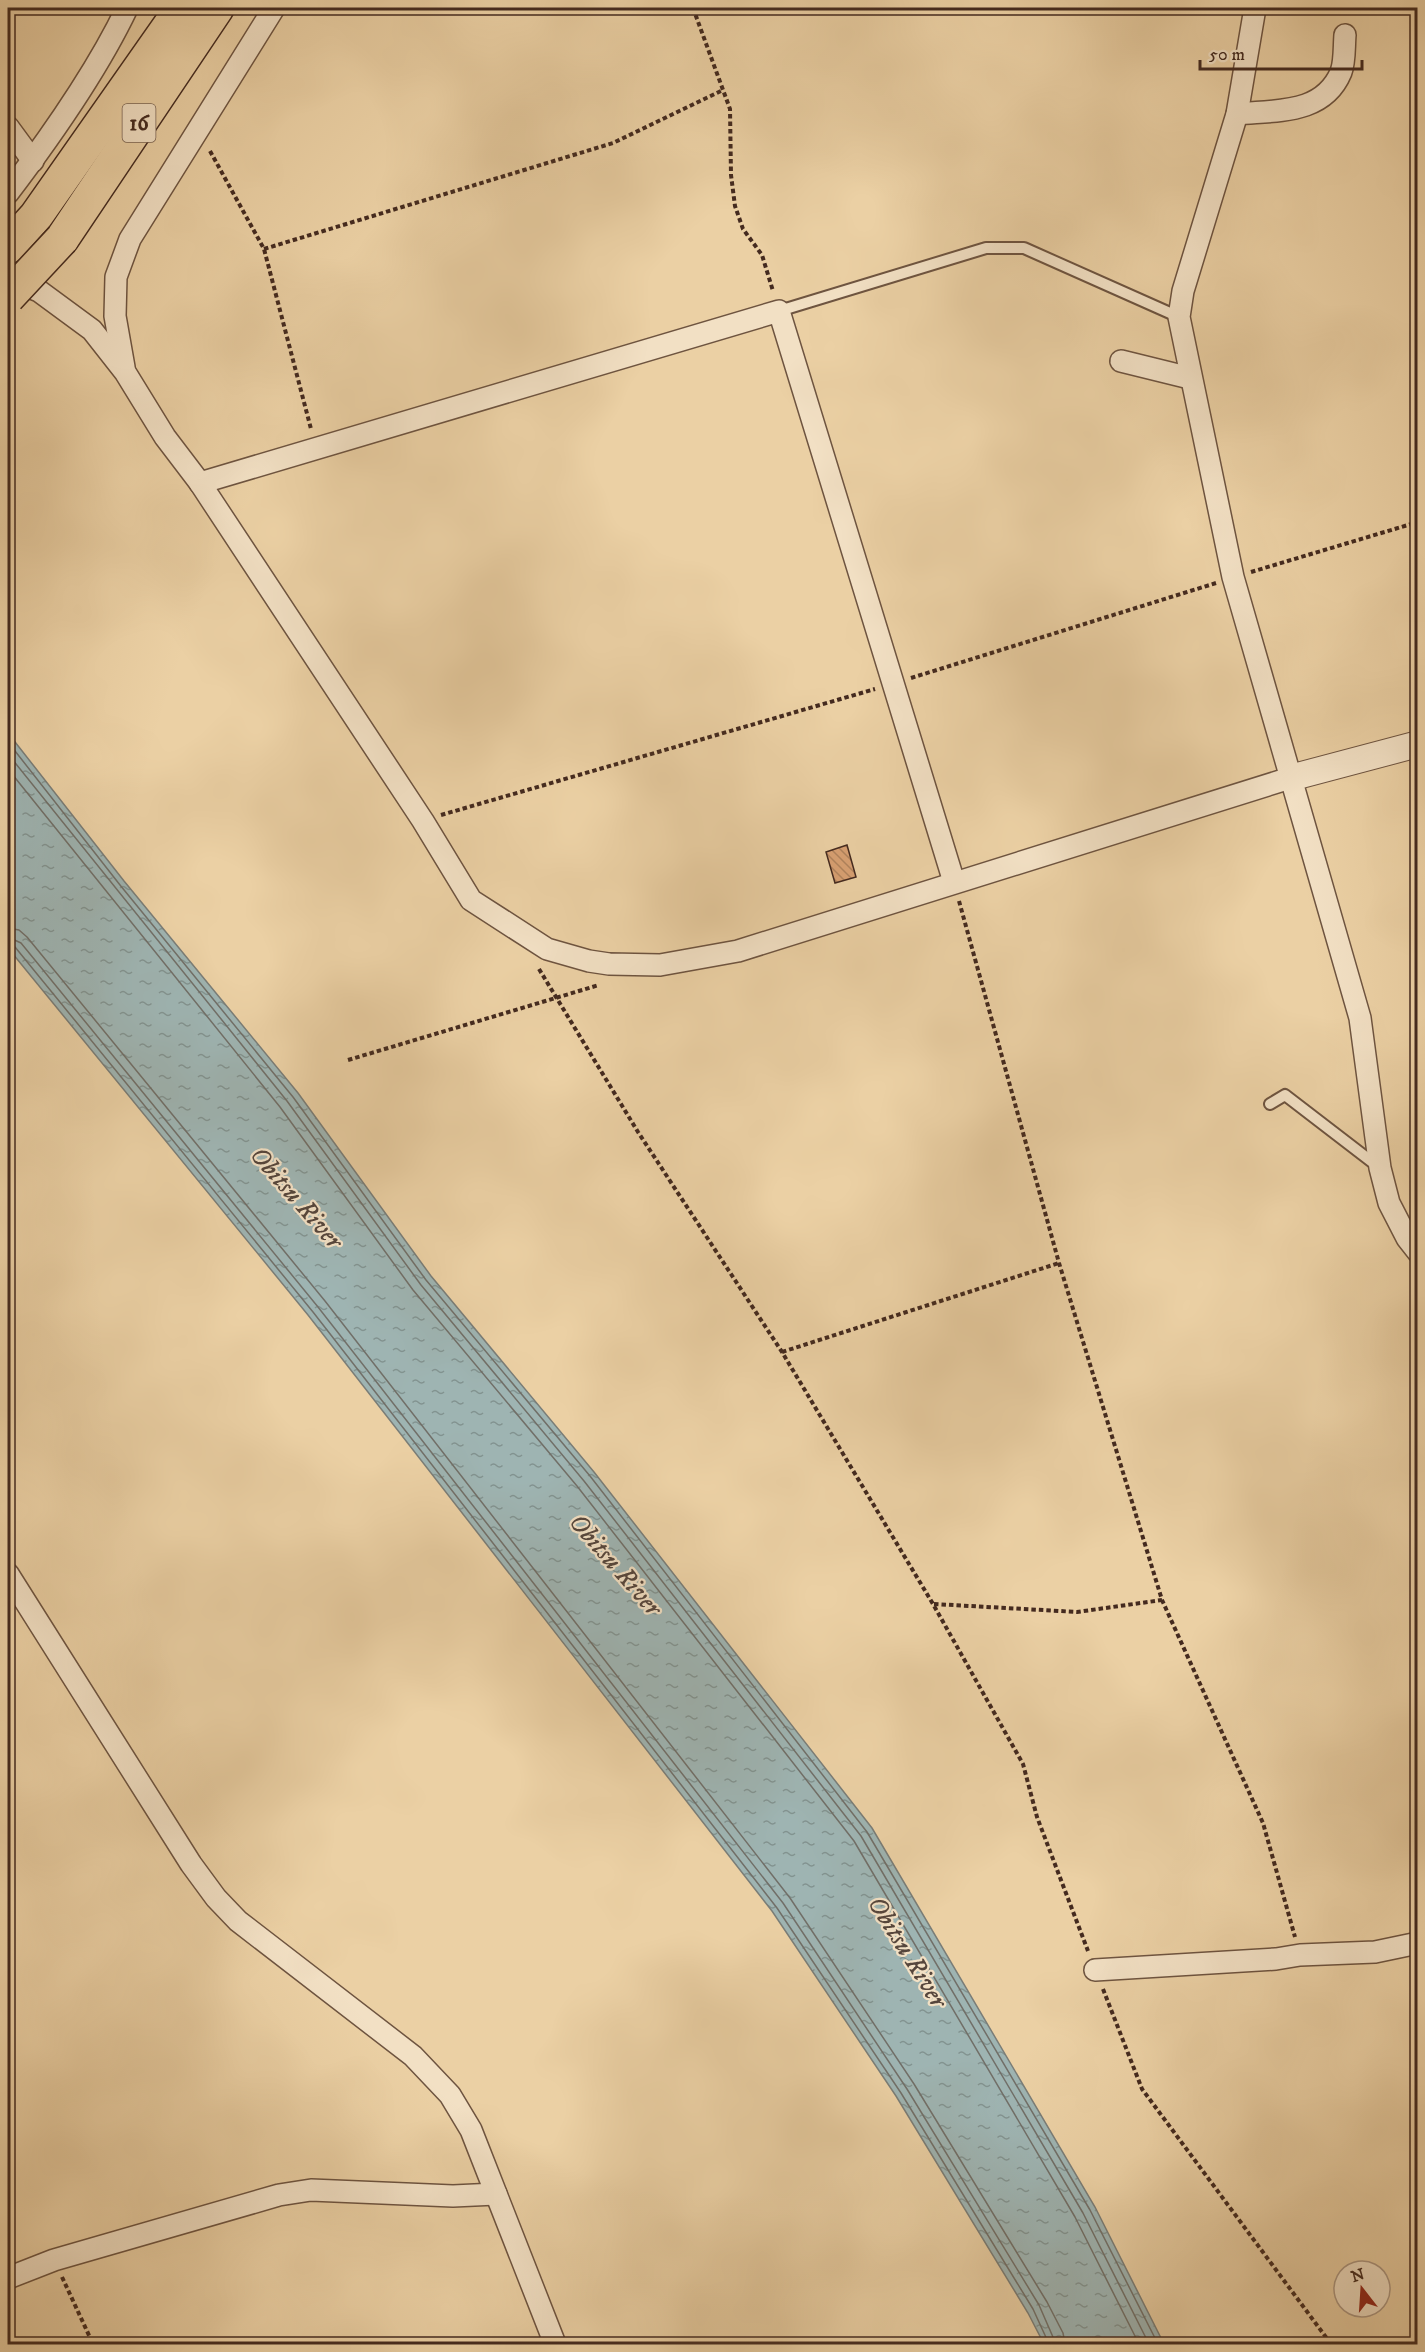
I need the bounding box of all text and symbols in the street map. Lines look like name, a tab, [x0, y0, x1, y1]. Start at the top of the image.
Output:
scale bar	[1200, 33, 1362, 71]
text: 50 m	[1209, 44, 1245, 66]
road number: 16	[122, 104, 156, 142]
water label: Obitsu River	[242, 1140, 351, 1258]
water label: Obitsu River	[561, 1507, 670, 1625]
water label: Obitsu River	[860, 1890, 955, 2015]
north arrow	[1332, 2259, 1392, 2319]
text: N	[1349, 2264, 1367, 2287]

